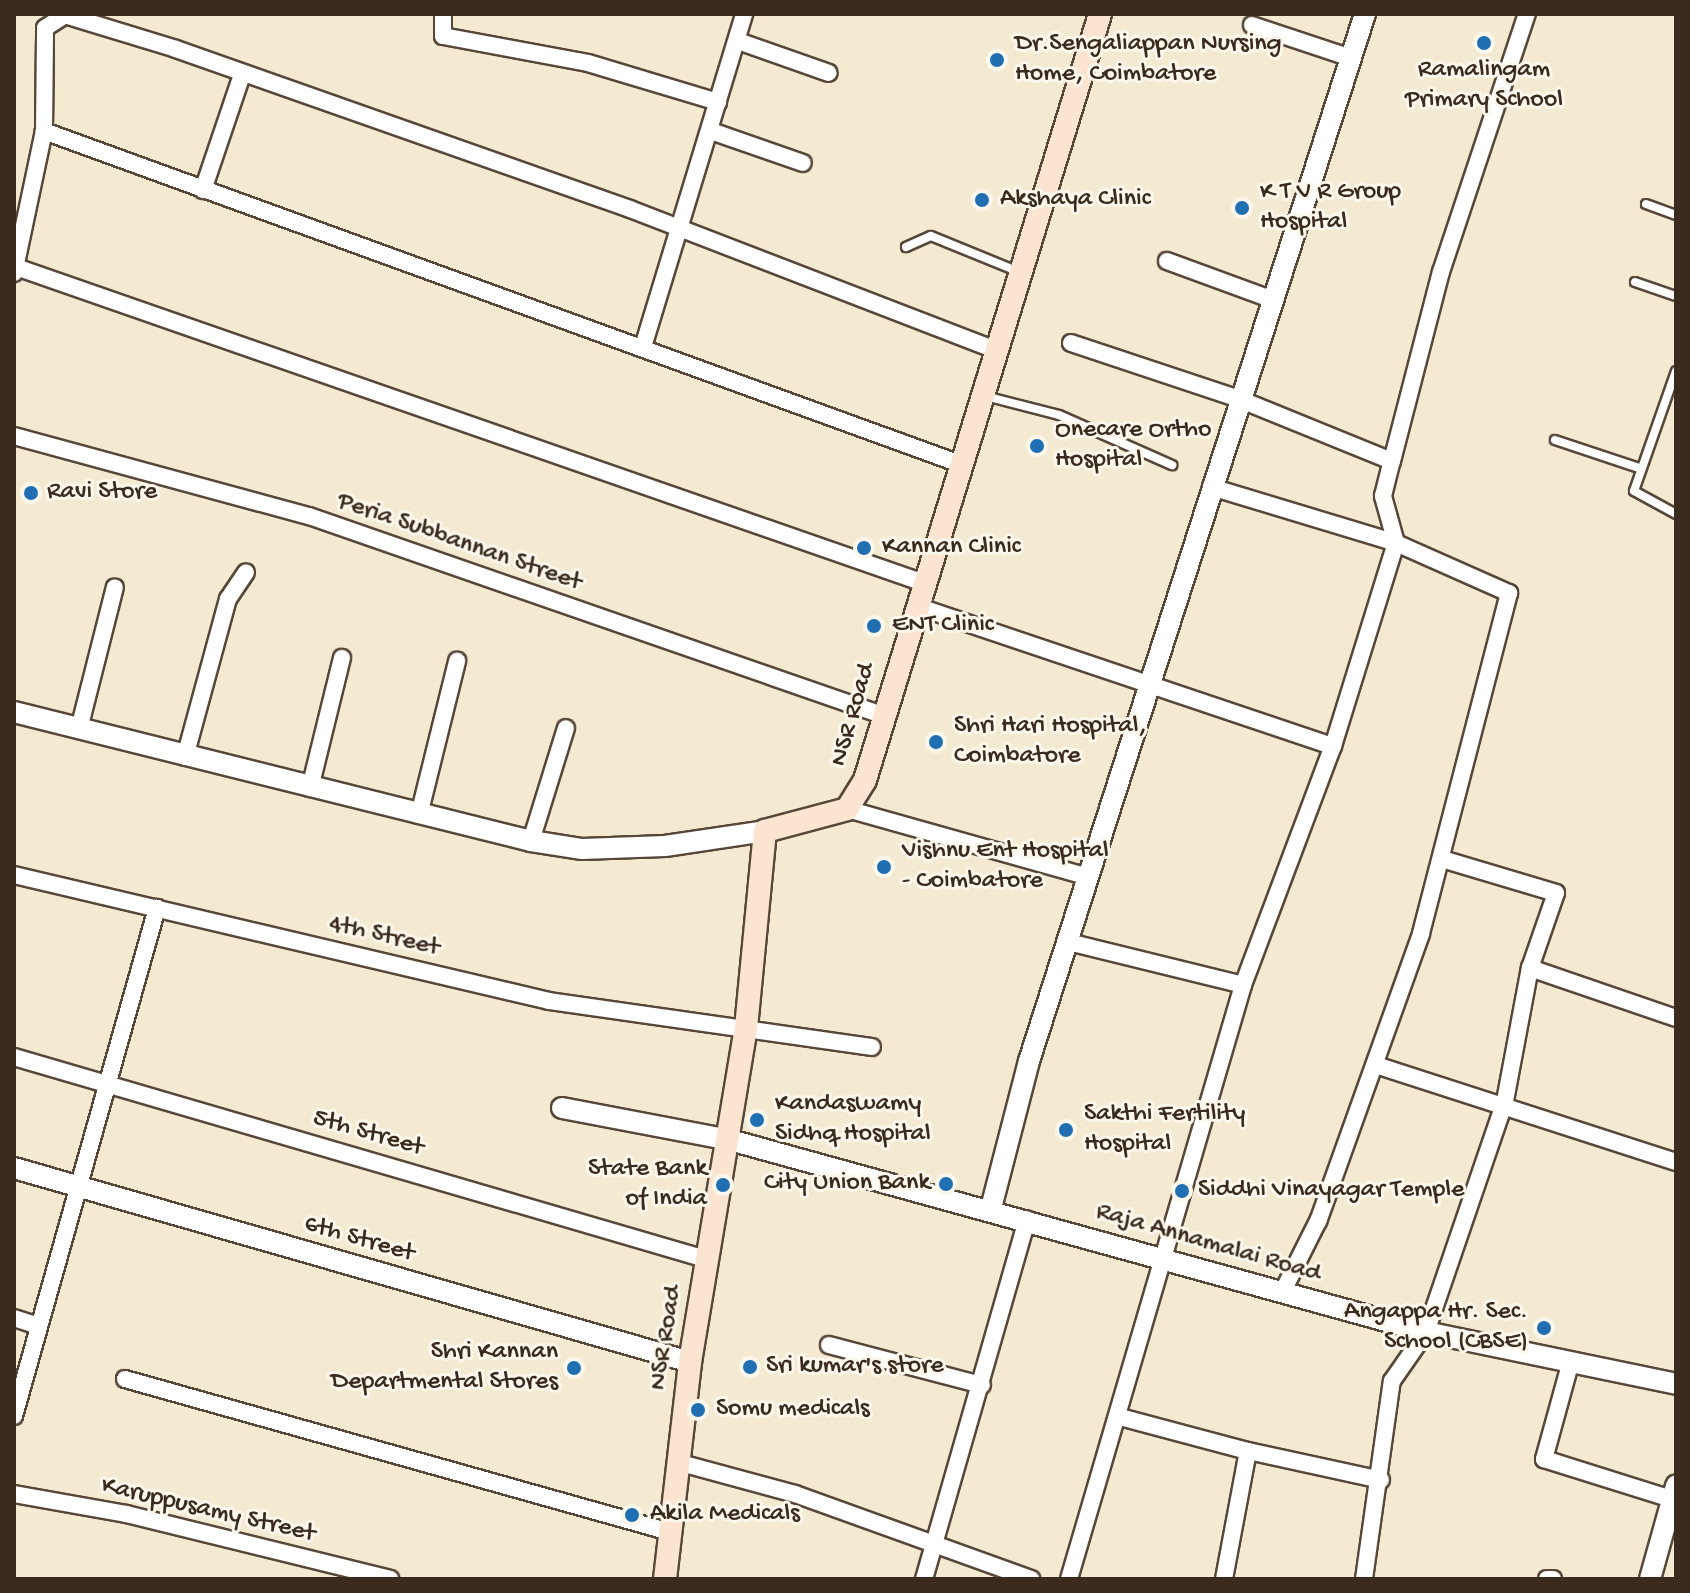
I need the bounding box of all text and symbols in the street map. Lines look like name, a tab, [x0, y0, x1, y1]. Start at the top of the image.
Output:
place label: Dr.Sengaliappan Nursing Home, Coimbatore	[1015, 29, 1281, 90]
marker: Ramalingam Primary School	[1475, 34, 1493, 52]
marker: Dr.Sengaliappan Nursing Home, Coimbatore	[986, 49, 1008, 71]
place label: Ramalingam Primary School	[1405, 55, 1563, 116]
place label: K T V R Group Hospital	[1260, 177, 1401, 238]
place label: Akshaya Clinic	[1000, 184, 1151, 216]
marker: Akshaya Clinic	[971, 189, 993, 211]
marker: K T V R Group Hospital	[1231, 197, 1253, 219]
place label: Onecare Ortho Hospital	[1055, 415, 1211, 476]
marker: Onecare Ortho Hospital	[1026, 435, 1048, 457]
place label: Ravi Store	[47, 477, 157, 509]
marker: Ravi Store	[22, 484, 40, 502]
street label: Peria Subbannan Street	[333, 487, 585, 599]
place label: Kannan Clinic	[882, 532, 1021, 564]
marker: Kannan Clinic	[853, 537, 875, 559]
place label: ENT Clinic	[892, 610, 994, 642]
marker: ENT Clinic	[863, 615, 885, 637]
street label: NSR Road	[824, 660, 884, 770]
place label: Shri Hari Hospital, Coimbatore	[954, 711, 1147, 772]
marker: Shri Hari Hospital, Coimbatore	[925, 731, 947, 753]
place label: Vishnu Ent Hospital - Coimbatore	[902, 836, 1109, 898]
marker: Vishnu Ent Hospital - Coimbatore	[873, 856, 895, 878]
street label: 4th Street	[326, 909, 442, 965]
place label: Kandaswamy Sidhq Hospital	[775, 1089, 931, 1150]
place label: Sakthi Fertility Hospital	[1084, 1099, 1245, 1160]
street label: 5th Street	[309, 1103, 427, 1165]
marker: Kandaswamy Sidhq Hospital	[746, 1109, 768, 1131]
marker: Sakthi Fertility Hospital	[1055, 1119, 1077, 1141]
place label: State Bank of India	[588, 1154, 707, 1216]
place label: City Union Bank	[764, 1168, 930, 1200]
marker: City Union Bank	[937, 1175, 955, 1193]
place label: Siddhi Vinayagar Temple	[1198, 1175, 1464, 1207]
marker: State Bank of India	[714, 1176, 732, 1194]
marker: Siddhi Vinayagar Temple	[1173, 1182, 1191, 1200]
street label: Raja Annamalai Road	[1092, 1197, 1324, 1291]
street label: 6th Street	[300, 1209, 418, 1271]
street label: NSR Road	[643, 1283, 691, 1393]
place label: Angappa Hr. Sec. School (CBSE)	[1344, 1297, 1528, 1358]
marker: Angappa Hr. Sec. School (CBSE)	[1535, 1319, 1553, 1337]
place label: Shri Kannan Departmental Stores	[331, 1337, 558, 1398]
place label: Sri kumar's store	[766, 1351, 944, 1383]
marker: Sri kumar's store	[741, 1358, 759, 1376]
marker: Shri Kannan Departmental Stores	[565, 1359, 583, 1377]
place label: Somu medicals	[716, 1394, 870, 1426]
marker: Somu medicals	[687, 1399, 709, 1421]
street label: Karuppusamy Street	[98, 1471, 318, 1551]
place label: Akila Medicals	[650, 1499, 800, 1531]
marker: Akila Medicals	[621, 1504, 643, 1526]

